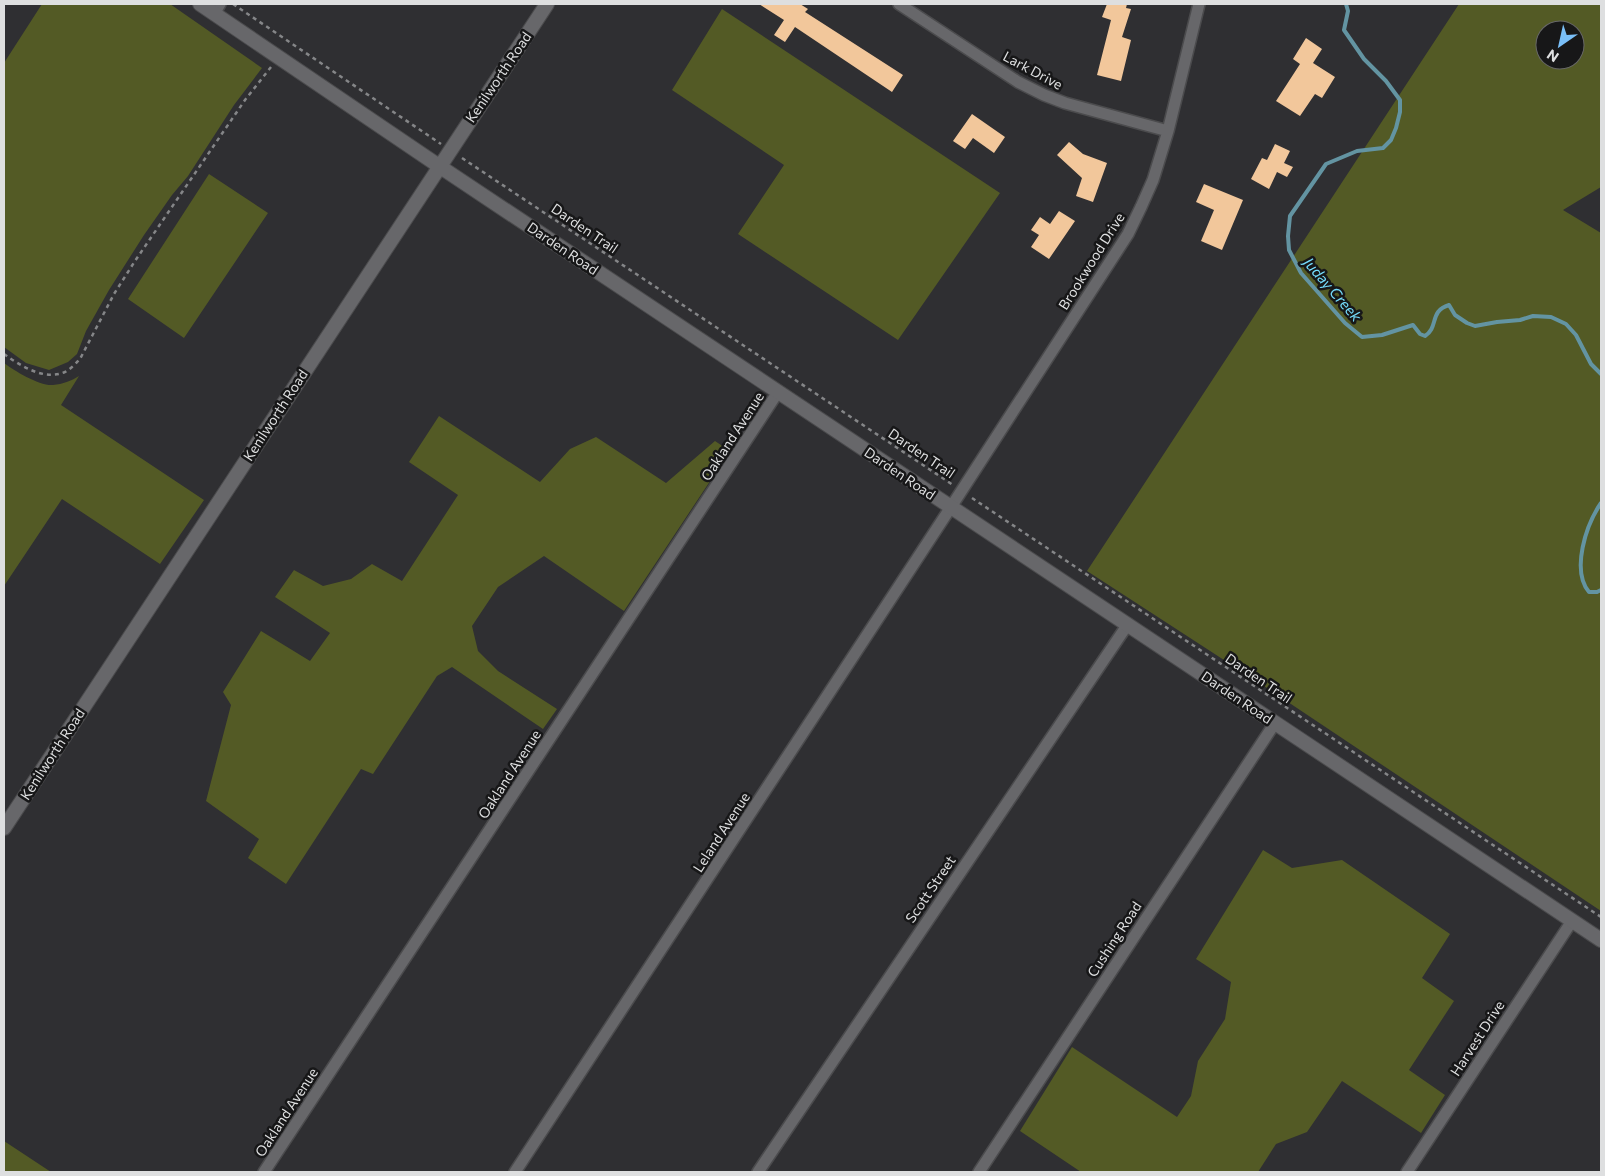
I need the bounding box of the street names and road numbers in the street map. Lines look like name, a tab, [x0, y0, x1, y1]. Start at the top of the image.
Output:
street label: Kenilworth Road	[461, 29, 535, 125]
street label: Lark Drive	[1000, 47, 1066, 93]
street label: Darden Trail	[548, 199, 622, 257]
street label: Brookwood Drive	[1054, 209, 1128, 313]
street label: Darden Road	[524, 218, 602, 278]
street label: Kenilworth Road	[239, 366, 311, 464]
street label: Oakland Avenue	[697, 388, 767, 484]
street label: Darden Trail	[885, 424, 959, 482]
street label: Darden Road	[861, 443, 939, 503]
street label: Darden Trail	[1222, 649, 1296, 707]
street label: Darden Road	[1198, 667, 1276, 727]
street label: Kenilworth Road	[16, 705, 88, 803]
street label: Oakland Avenue	[474, 726, 544, 822]
street label: Leland Avenue	[689, 789, 753, 875]
street label: Scott Street	[901, 852, 959, 926]
street label: Cushing Road	[1083, 898, 1145, 980]
street label: Harvest Drive	[1446, 997, 1508, 1079]
street label: Oakland Avenue	[251, 1064, 321, 1160]

